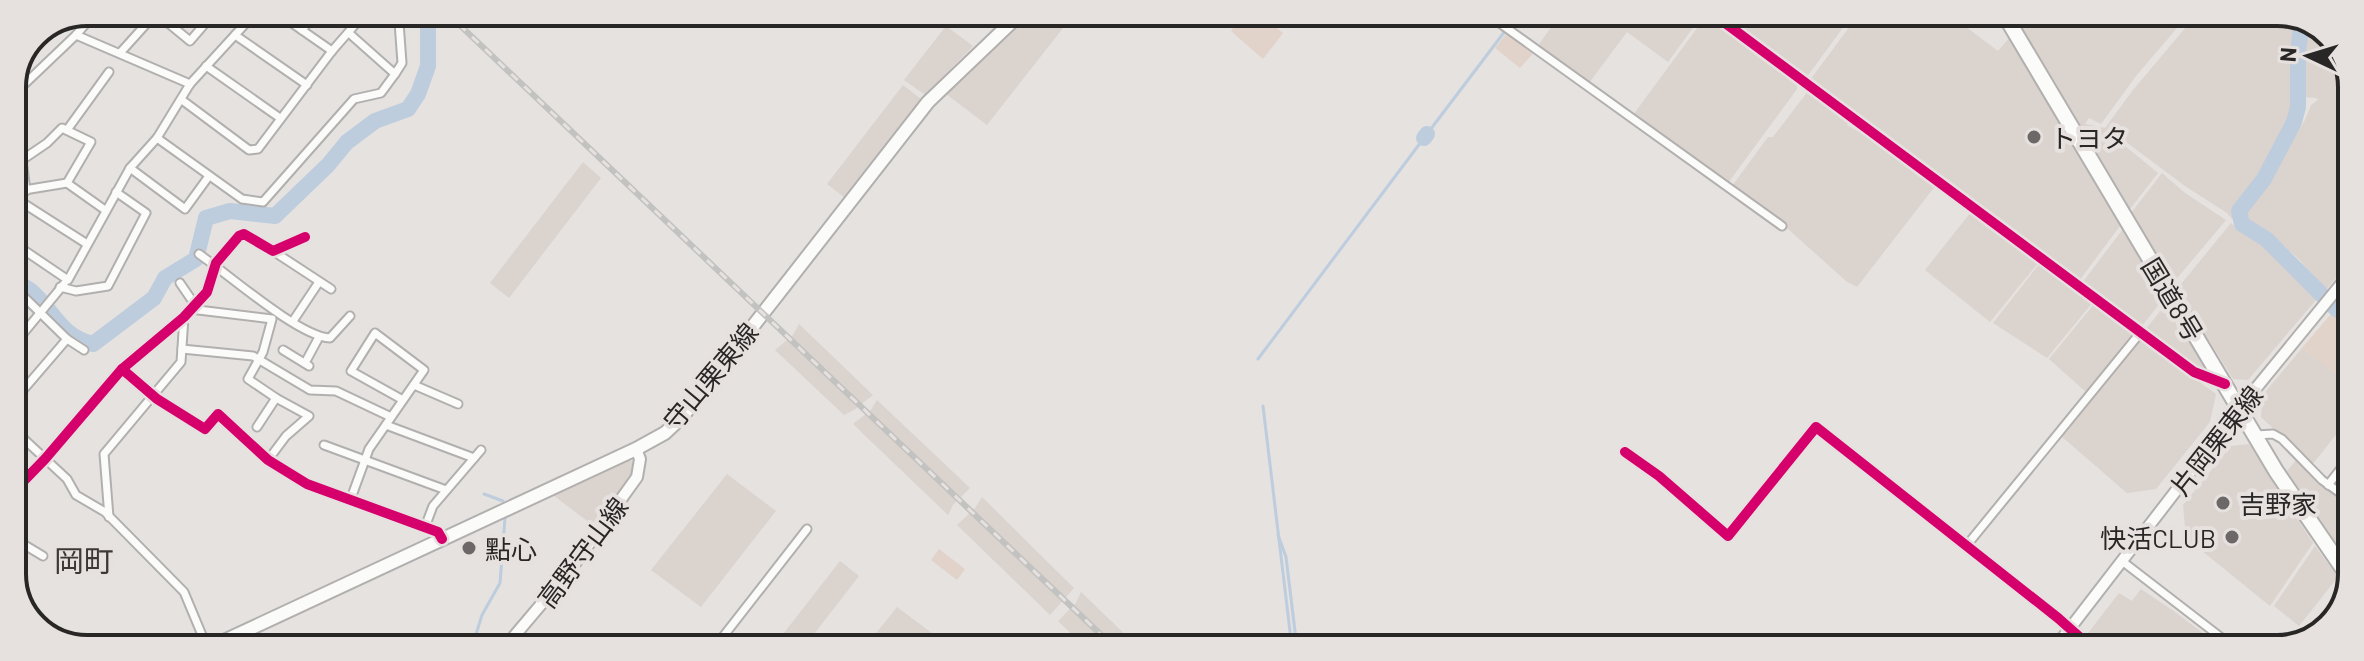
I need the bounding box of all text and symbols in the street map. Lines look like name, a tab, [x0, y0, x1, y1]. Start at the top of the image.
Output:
north arrow	[2268, 16, 2348, 96]
text: N	[2274, 46, 2301, 63]
place label: トヨタ	[2050, 122, 2128, 153]
marker: トヨタ	[2025, 128, 2043, 146]
street label: 国道8号	[2136, 252, 2210, 346]
street label: 守山栗東線	[656, 316, 764, 436]
street label: 片岡栗東線	[2164, 379, 2268, 501]
place label: 吉野家	[2239, 488, 2317, 519]
street label: 高野守山線	[530, 491, 634, 613]
marker: 吉野家	[2214, 494, 2232, 512]
place label: 快活CLUB	[2100, 522, 2216, 553]
marker: 快活CLUB	[2223, 528, 2241, 546]
place label: 點心	[485, 533, 537, 564]
marker: 點心	[460, 539, 478, 557]
district label: 岡町	[54, 542, 114, 578]

